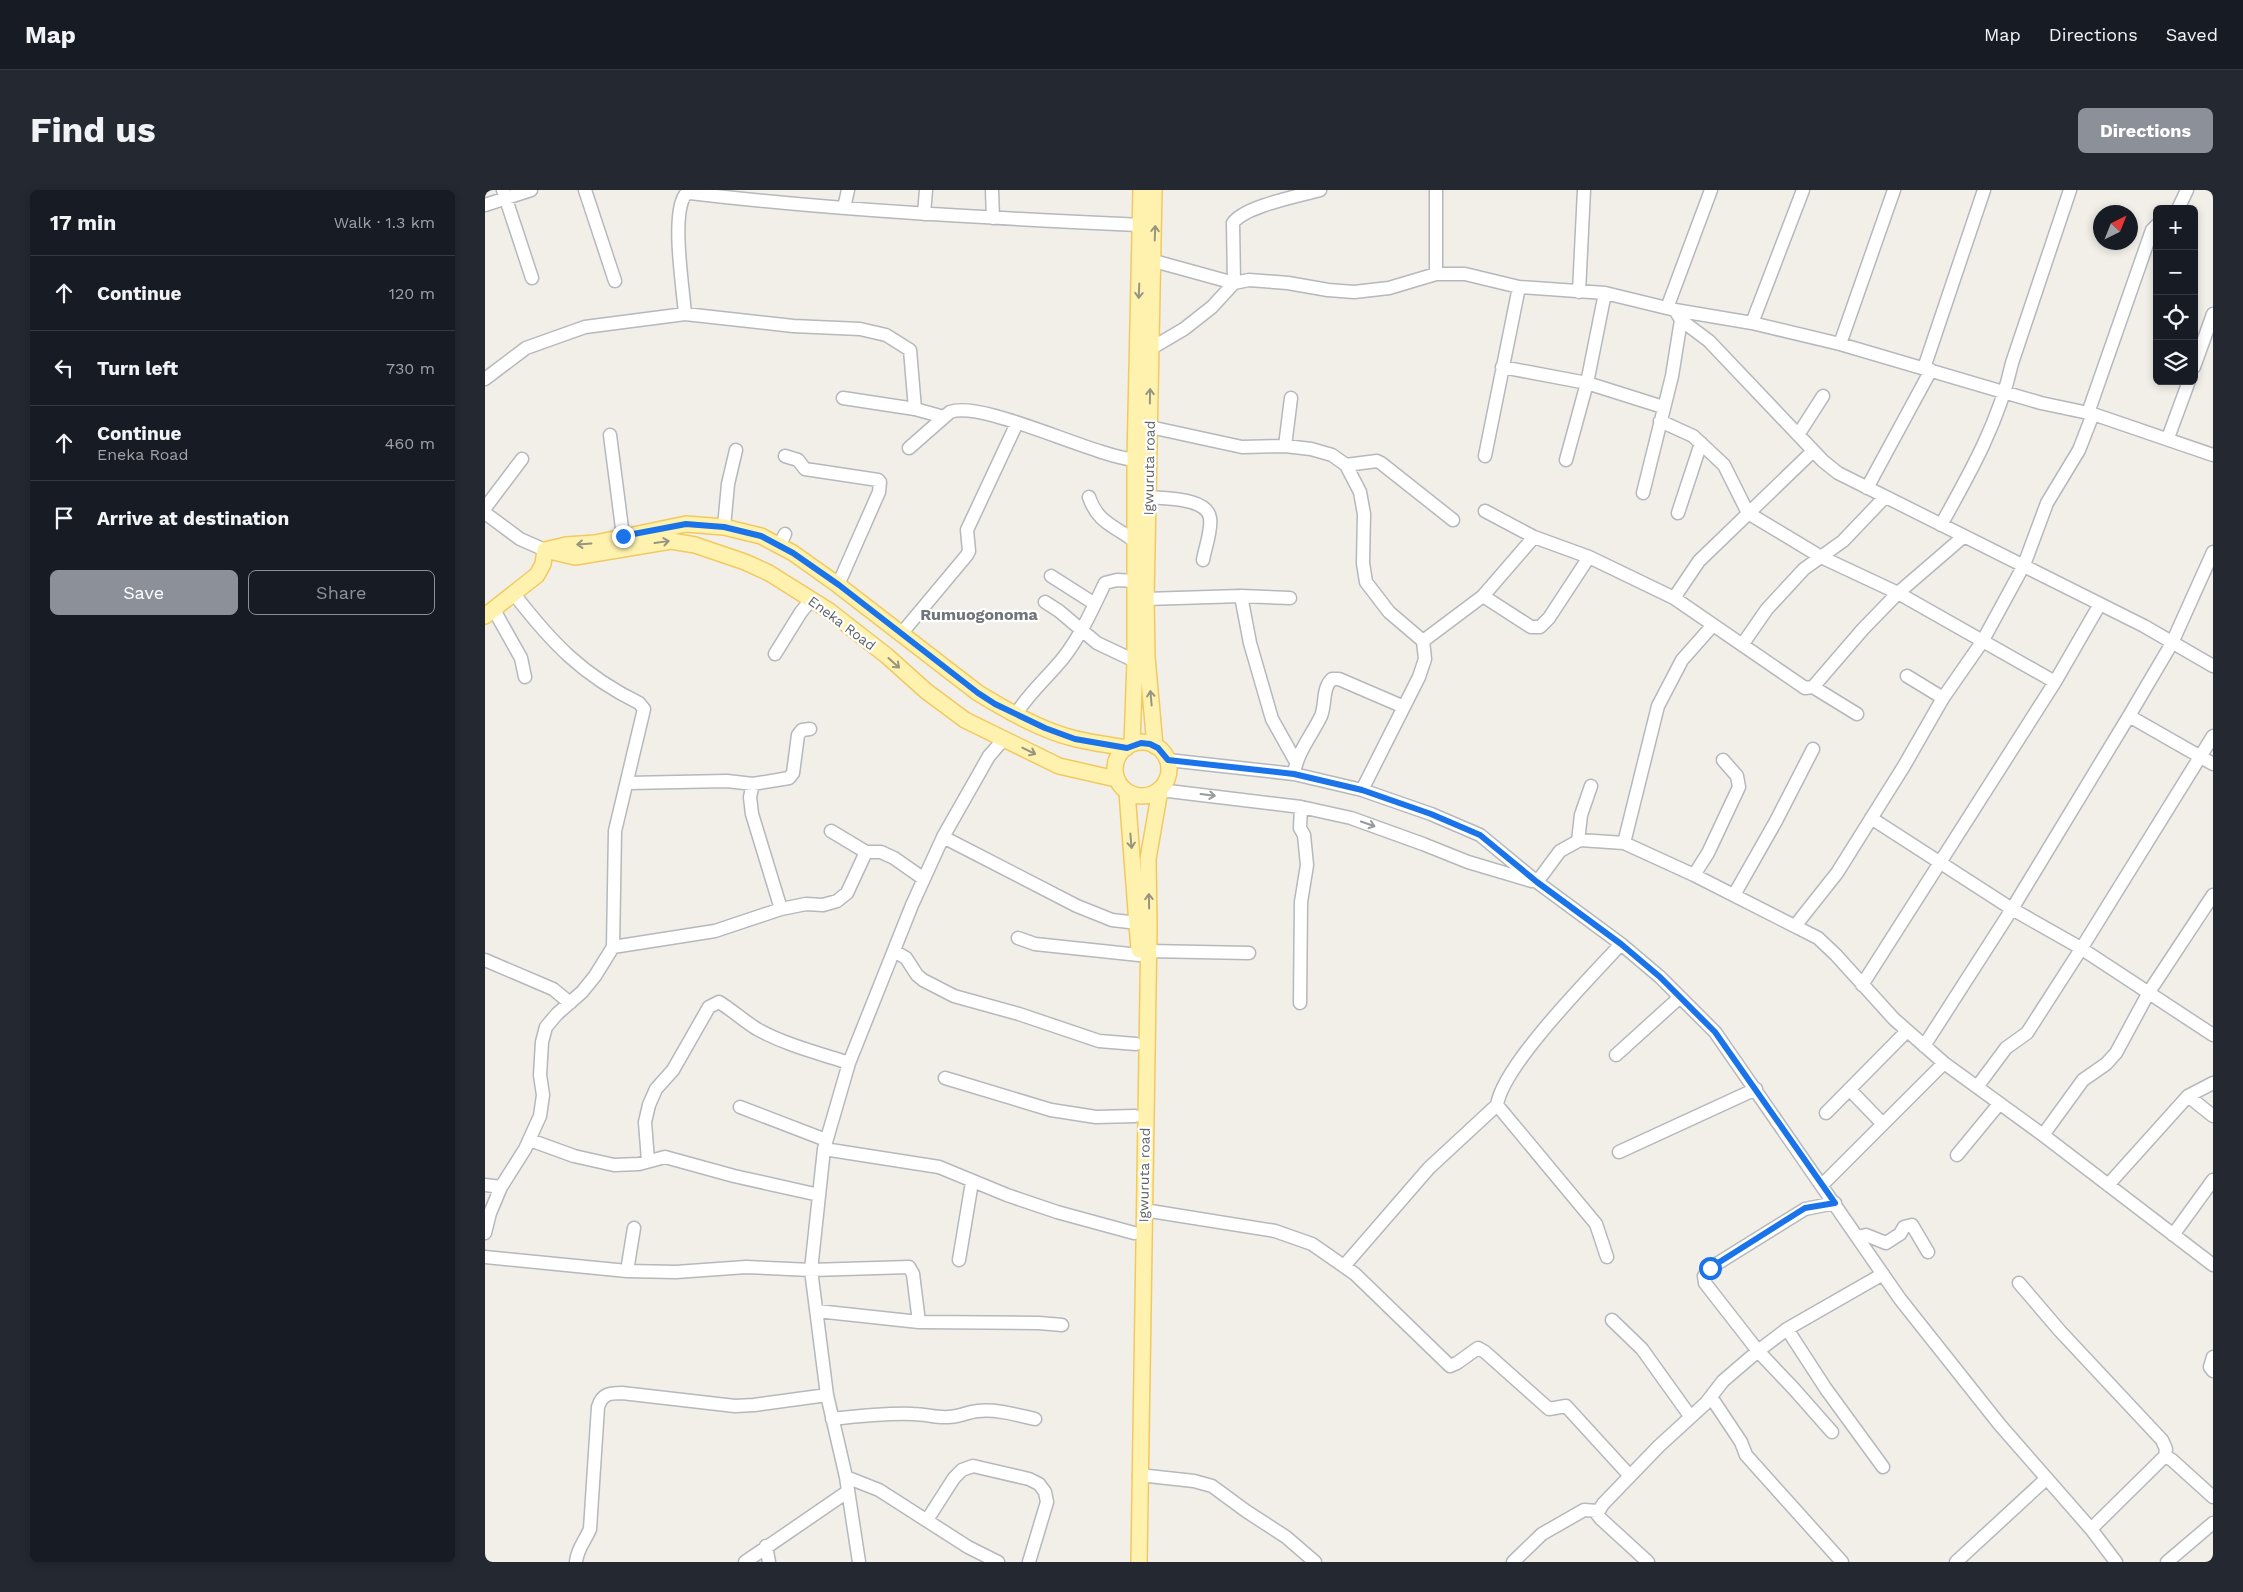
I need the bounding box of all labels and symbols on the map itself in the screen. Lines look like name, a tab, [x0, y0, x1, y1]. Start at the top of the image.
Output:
north arrow	[2093, 205, 2138, 250]
one-way arrow	[1150, 225, 1159, 241]
one-way arrow	[1134, 282, 1144, 299]
one-way arrow	[1145, 388, 1155, 404]
street label: Igwuruta road	[1140, 420, 1158, 516]
route end	[612, 525, 635, 548]
one-way arrow	[653, 537, 669, 547]
one-way arrow	[576, 539, 592, 548]
street label: Eneka Road	[805, 593, 879, 653]
district label: Rumuogonoma	[920, 605, 1039, 624]
one-way arrow	[888, 657, 901, 669]
one-way arrow	[1146, 690, 1155, 706]
one-way arrow	[1021, 747, 1036, 756]
one-way arrow	[1200, 790, 1216, 800]
one-way arrow	[1360, 820, 1375, 829]
one-way arrow	[1127, 832, 1136, 848]
one-way arrow	[1144, 893, 1154, 910]
street label: Igwuruta road	[1135, 1127, 1153, 1223]
route start	[1699, 1257, 1722, 1280]

